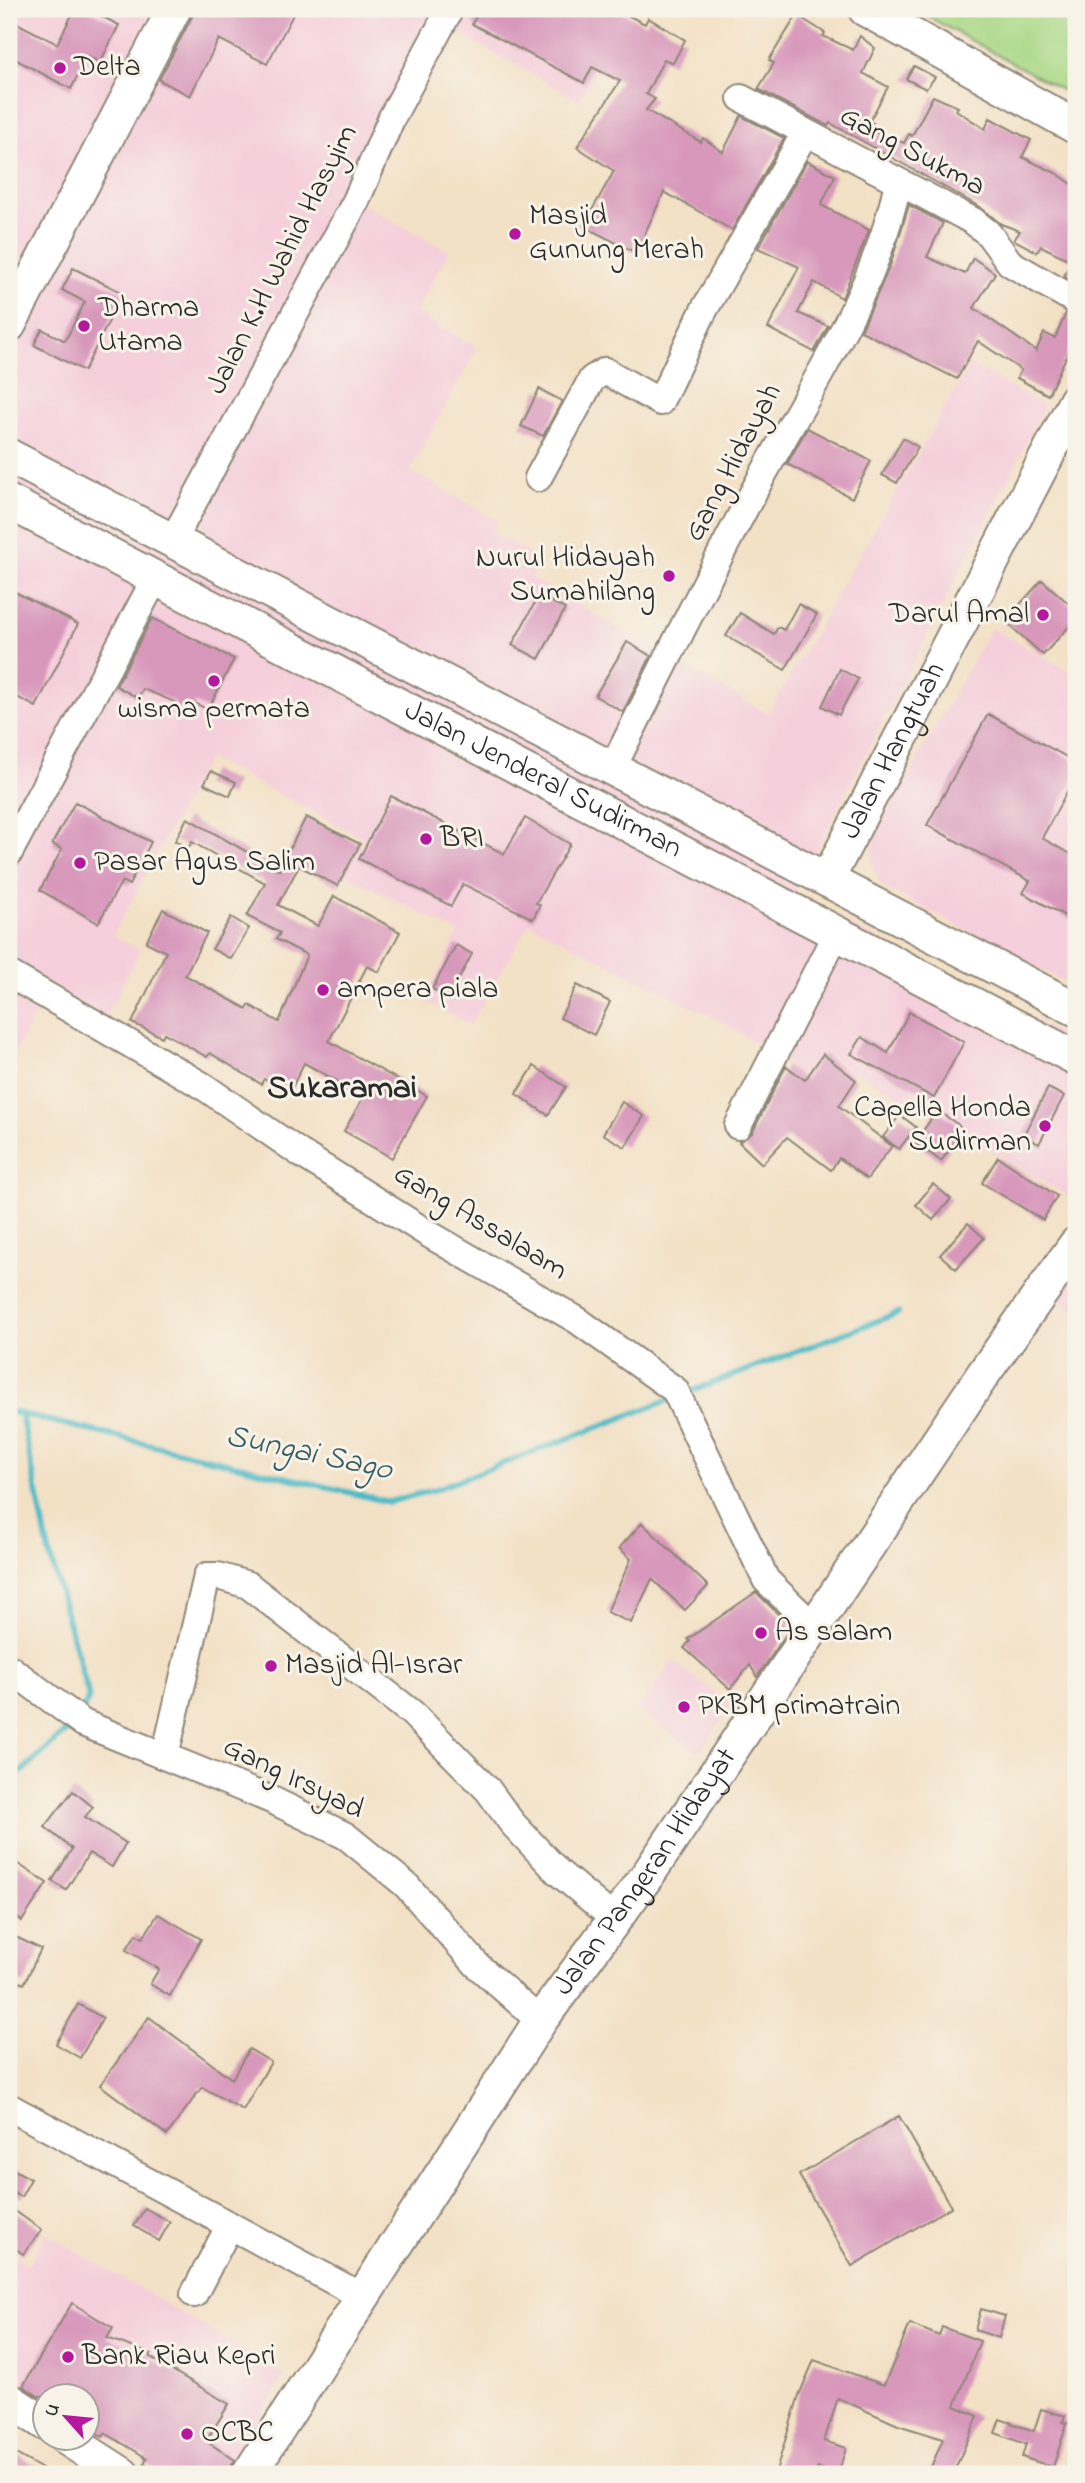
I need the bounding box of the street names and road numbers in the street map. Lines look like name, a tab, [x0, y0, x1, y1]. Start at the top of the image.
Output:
street label: Gang Sukma	[831, 95, 993, 209]
street label: Jalan K.H Wahid Hasyim	[196, 117, 370, 403]
street label: Gang Hidayah	[674, 376, 794, 550]
street label: Jalan Hangtuah	[830, 655, 958, 848]
street label: Jalan Jenderal Sudirman	[396, 690, 690, 871]
street label: Gang Assalaam	[384, 1153, 576, 1293]
street label: Gang Irsyad	[215, 1726, 371, 1832]
street label: Jalan Pangeran Hidayat	[543, 1739, 749, 2006]

